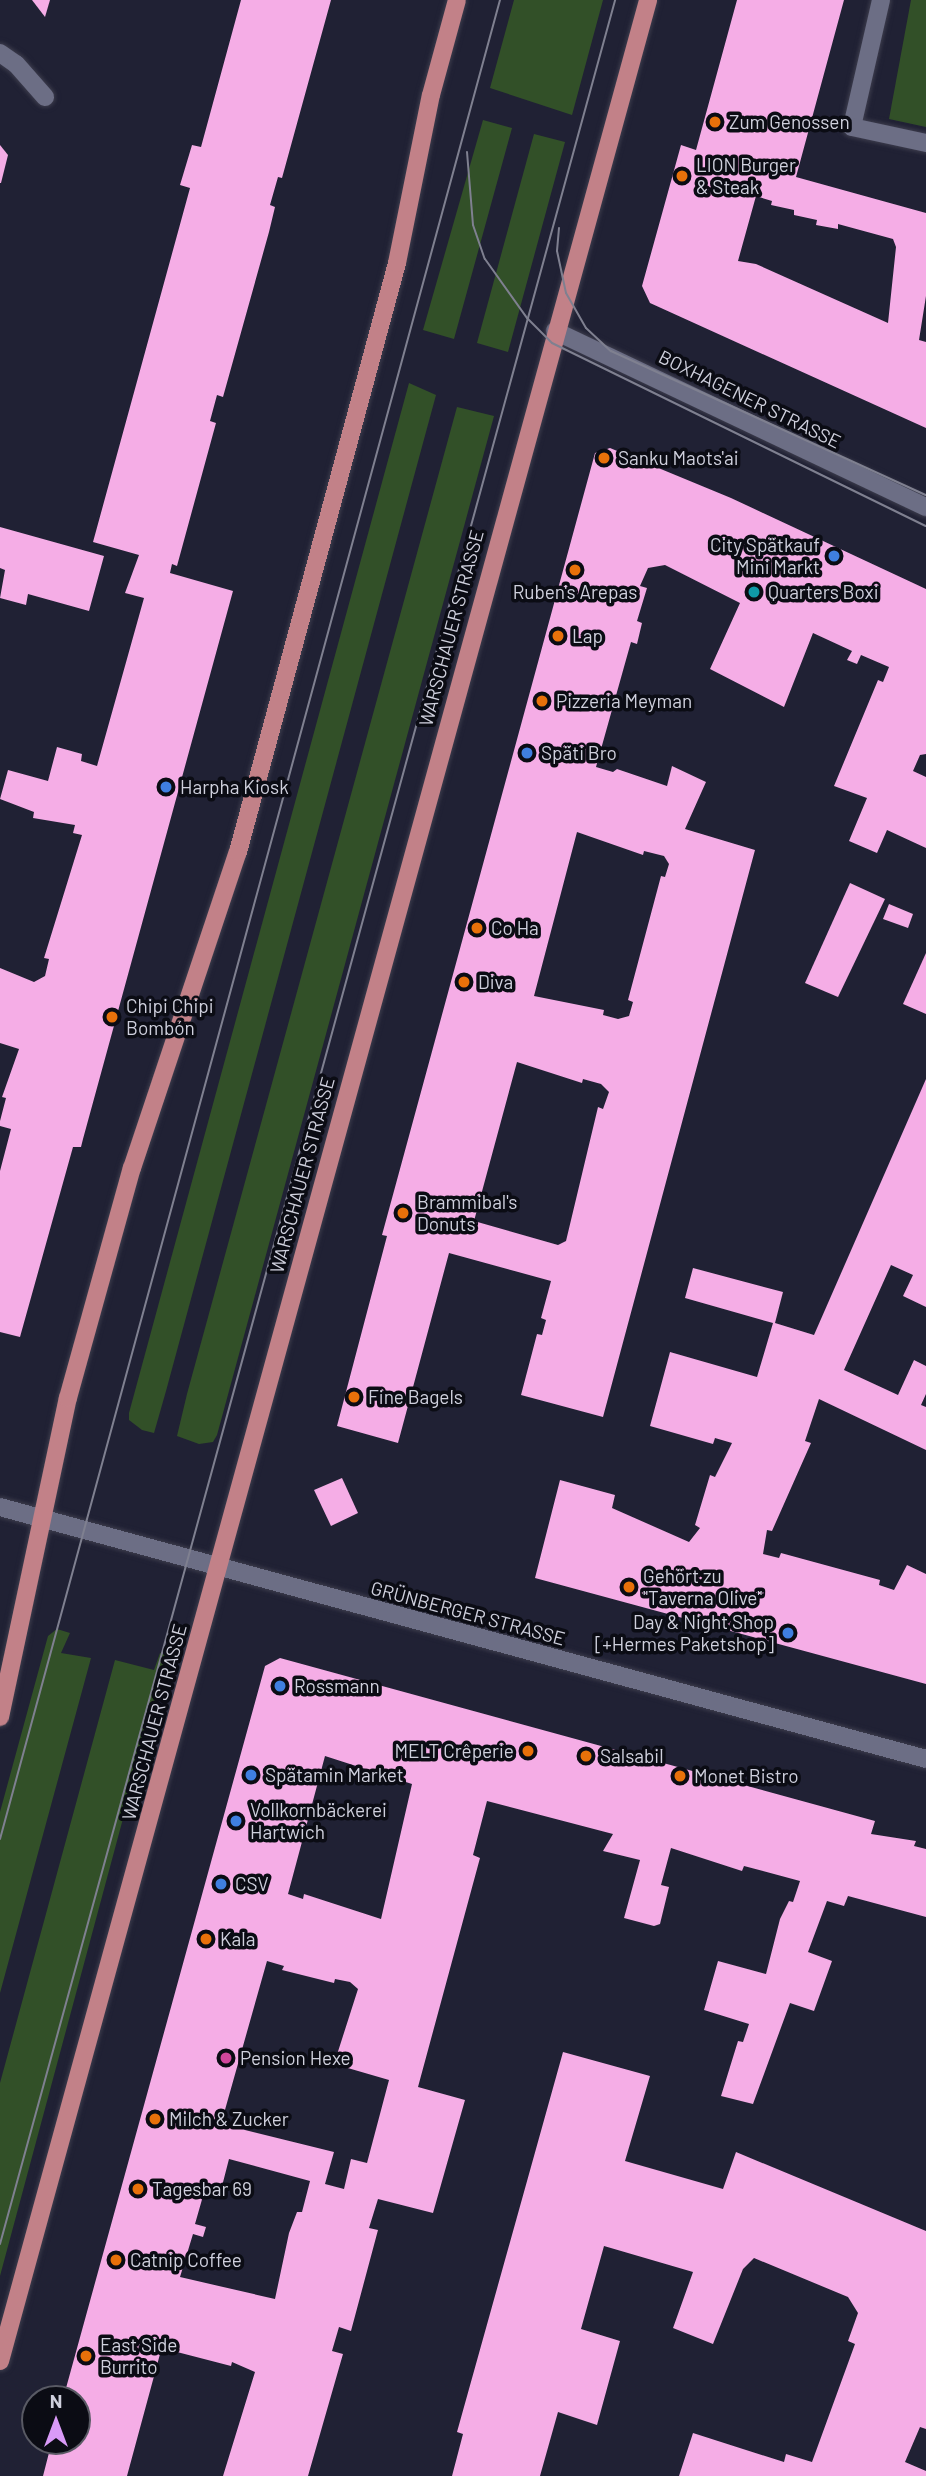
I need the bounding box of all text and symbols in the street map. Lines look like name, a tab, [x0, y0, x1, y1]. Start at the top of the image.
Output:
place label: Zum Genossen	[729, 111, 850, 133]
marker: Zum Genossen	[707, 114, 723, 130]
place label: LION Burger & Steak	[696, 154, 796, 198]
marker: LION Burger & Steak	[674, 168, 690, 184]
street label: BOXHAGENER STRASSE	[655, 345, 845, 453]
place label: Sanku Maots'ai	[618, 447, 738, 469]
marker: Sanku Maots'ai	[596, 450, 612, 466]
street label: WARSCHAUER STRASSE	[414, 527, 488, 729]
place label: City Spätkauf Mini Markt	[710, 534, 820, 578]
marker: City Spätkauf Mini Markt	[826, 548, 842, 564]
marker: Ruben's Arepas	[567, 562, 583, 578]
place label: Ruben's Arepas	[513, 581, 637, 603]
place label: Quarters Boxi	[768, 581, 879, 603]
marker: Quarters Boxi	[746, 584, 762, 600]
place label: Lap	[572, 625, 603, 647]
marker: Lap	[550, 628, 566, 644]
place label: Pizzeria Meyman	[556, 690, 692, 712]
marker: Pizzeria Meyman	[534, 693, 550, 709]
place label: Späti Bro	[541, 742, 617, 764]
marker: Späti Bro	[519, 745, 535, 761]
place label: Harpha Kiosk	[180, 776, 289, 798]
marker: Harpha Kiosk	[158, 779, 174, 795]
place label: Co Ha	[491, 917, 539, 939]
marker: Co Ha	[469, 920, 485, 936]
place label: Diva	[478, 971, 513, 993]
marker: Diva	[456, 974, 472, 990]
place label: Chipi Chipi Bombón	[126, 995, 214, 1039]
marker: Chipi Chipi Bombón	[104, 1009, 120, 1025]
street label: WARSCHAUER STRASSE	[265, 1074, 339, 1276]
place label: Brammibal's Donuts	[417, 1191, 517, 1235]
marker: Brammibal's Donuts	[395, 1205, 411, 1221]
place label: Fine Bagels	[368, 1386, 463, 1408]
marker: Fine Bagels	[346, 1389, 362, 1405]
place label: Gehört zu "Taverna Olive"	[643, 1565, 762, 1609]
street label: GRÜNBERGER STRASSE	[368, 1576, 568, 1650]
marker: Gehört zu "Taverna Olive"	[621, 1579, 637, 1595]
place label: Day & Night Shop [+Hermes Paketshop]	[595, 1611, 774, 1655]
street label: WARSCHAUER STRASSE	[117, 1621, 191, 1823]
marker: Day & Night Shop [+Hermes Paketshop]	[780, 1625, 796, 1641]
place label: Rossmann	[294, 1675, 380, 1697]
marker: Rossmann	[272, 1678, 288, 1694]
place label: MELT Crêperie	[394, 1740, 514, 1762]
marker: MELT Crêperie	[520, 1743, 536, 1759]
place label: Salsabil	[600, 1745, 664, 1767]
marker: Salsabil	[578, 1748, 594, 1764]
place label: Spätamin Market	[265, 1764, 404, 1786]
place label: Monet Bistro	[694, 1765, 799, 1787]
marker: Spätamin Market	[243, 1767, 259, 1783]
marker: Monet Bistro	[672, 1768, 688, 1784]
place label: Vollkornbäckerei Hartwich	[250, 1799, 387, 1843]
marker: Vollkornbäckerei Hartwich	[228, 1813, 244, 1829]
place label: CSV	[235, 1873, 269, 1895]
marker: CSV	[213, 1876, 229, 1892]
place label: Kala	[220, 1928, 255, 1950]
marker: Kala	[198, 1931, 214, 1947]
place label: Pension Hexe	[240, 2047, 351, 2069]
marker: Pension Hexe	[218, 2050, 234, 2066]
place label: Milch & Zucker	[169, 2108, 289, 2130]
marker: Milch & Zucker	[147, 2111, 163, 2127]
place label: Tagesbar 69	[152, 2178, 252, 2200]
marker: Tagesbar 69	[130, 2181, 146, 2197]
place label: Catnip Coffee	[130, 2249, 242, 2271]
marker: Catnip Coffee	[108, 2252, 124, 2268]
place label: East Side Burrito	[100, 2334, 177, 2378]
marker: East Side Burrito	[78, 2348, 94, 2364]
north arrow	[21, 2385, 91, 2455]
text: N	[50, 2389, 62, 2412]

